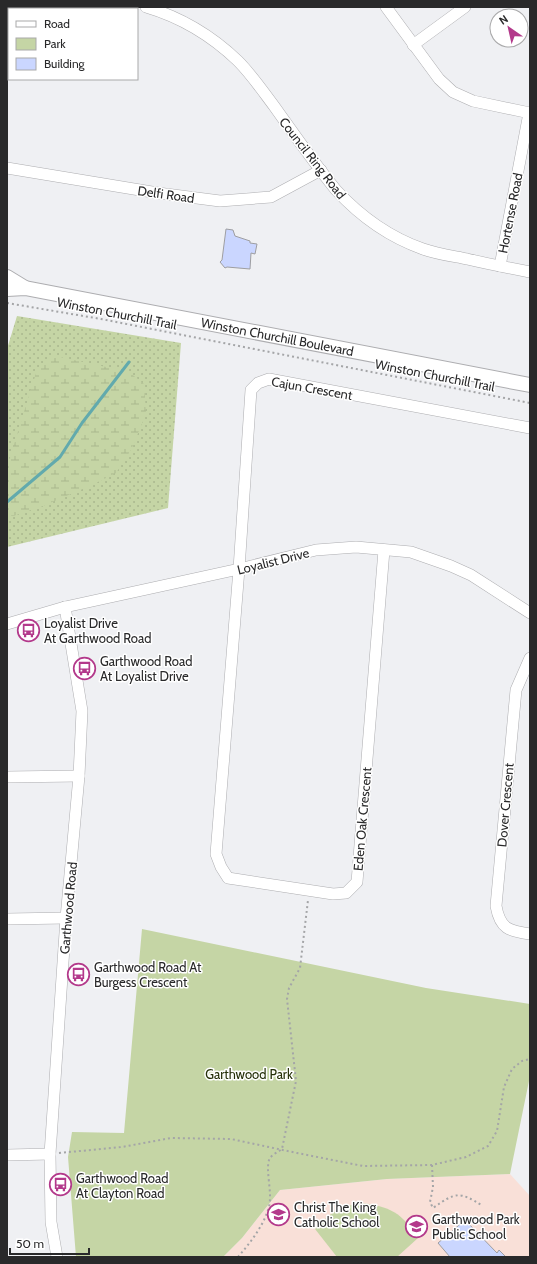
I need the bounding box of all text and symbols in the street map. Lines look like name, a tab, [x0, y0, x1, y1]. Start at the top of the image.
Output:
legend	[8, 8, 138, 80]
north arrow	[489, 8, 529, 48]
text: N	[496, 12, 511, 28]
text: Road	[44, 16, 70, 31]
text: Park	[44, 36, 66, 51]
text: Building	[44, 56, 86, 71]
street label: Council Ring Road	[276, 114, 350, 202]
street label: Hortense Road	[494, 171, 526, 255]
street label: Delfi Road	[137, 182, 195, 206]
street label: Winston Churchill Trail	[56, 294, 178, 332]
street label: Winston Churchill Boulevard	[200, 314, 355, 359]
street label: Winston Churchill Trail	[374, 356, 496, 394]
street label: Cajun Crescent	[270, 373, 354, 404]
street label: Loyalist Drive	[235, 544, 311, 578]
place label: Loyalist Drive At Garthwood Road	[44, 615, 151, 646]
bus stop icon: Loyalist Drive At Garthwood Road	[15, 617, 41, 643]
place label: Garthwood Road At Loyalist Drive	[100, 653, 192, 684]
bus stop icon: Garthwood Road At Loyalist Drive	[72, 655, 98, 681]
street label: Dover Crescent	[493, 762, 517, 848]
street label: Eden Oak Crescent	[350, 766, 375, 871]
street label: Garthwood Road	[56, 861, 80, 955]
place label: Garthwood Road At Burgess Crescent	[94, 959, 202, 990]
bus stop icon: Garthwood Road At Burgess Crescent	[65, 961, 91, 987]
park label: Garthwood Park	[205, 1066, 293, 1082]
place label: Garthwood Road At Clayton Road	[76, 1170, 168, 1201]
bus stop icon: Garthwood Road At Clayton Road	[48, 1172, 74, 1198]
place label: Christ The King Catholic School	[294, 1199, 379, 1230]
school or university icon: Christ The King Catholic School	[265, 1201, 291, 1227]
place label: Garthwood Park Public School	[432, 1211, 520, 1242]
school or university icon: Garthwood Park Public School	[404, 1213, 430, 1239]
scale bar	[10, 1230, 89, 1256]
text: 50 m	[16, 1236, 44, 1251]

